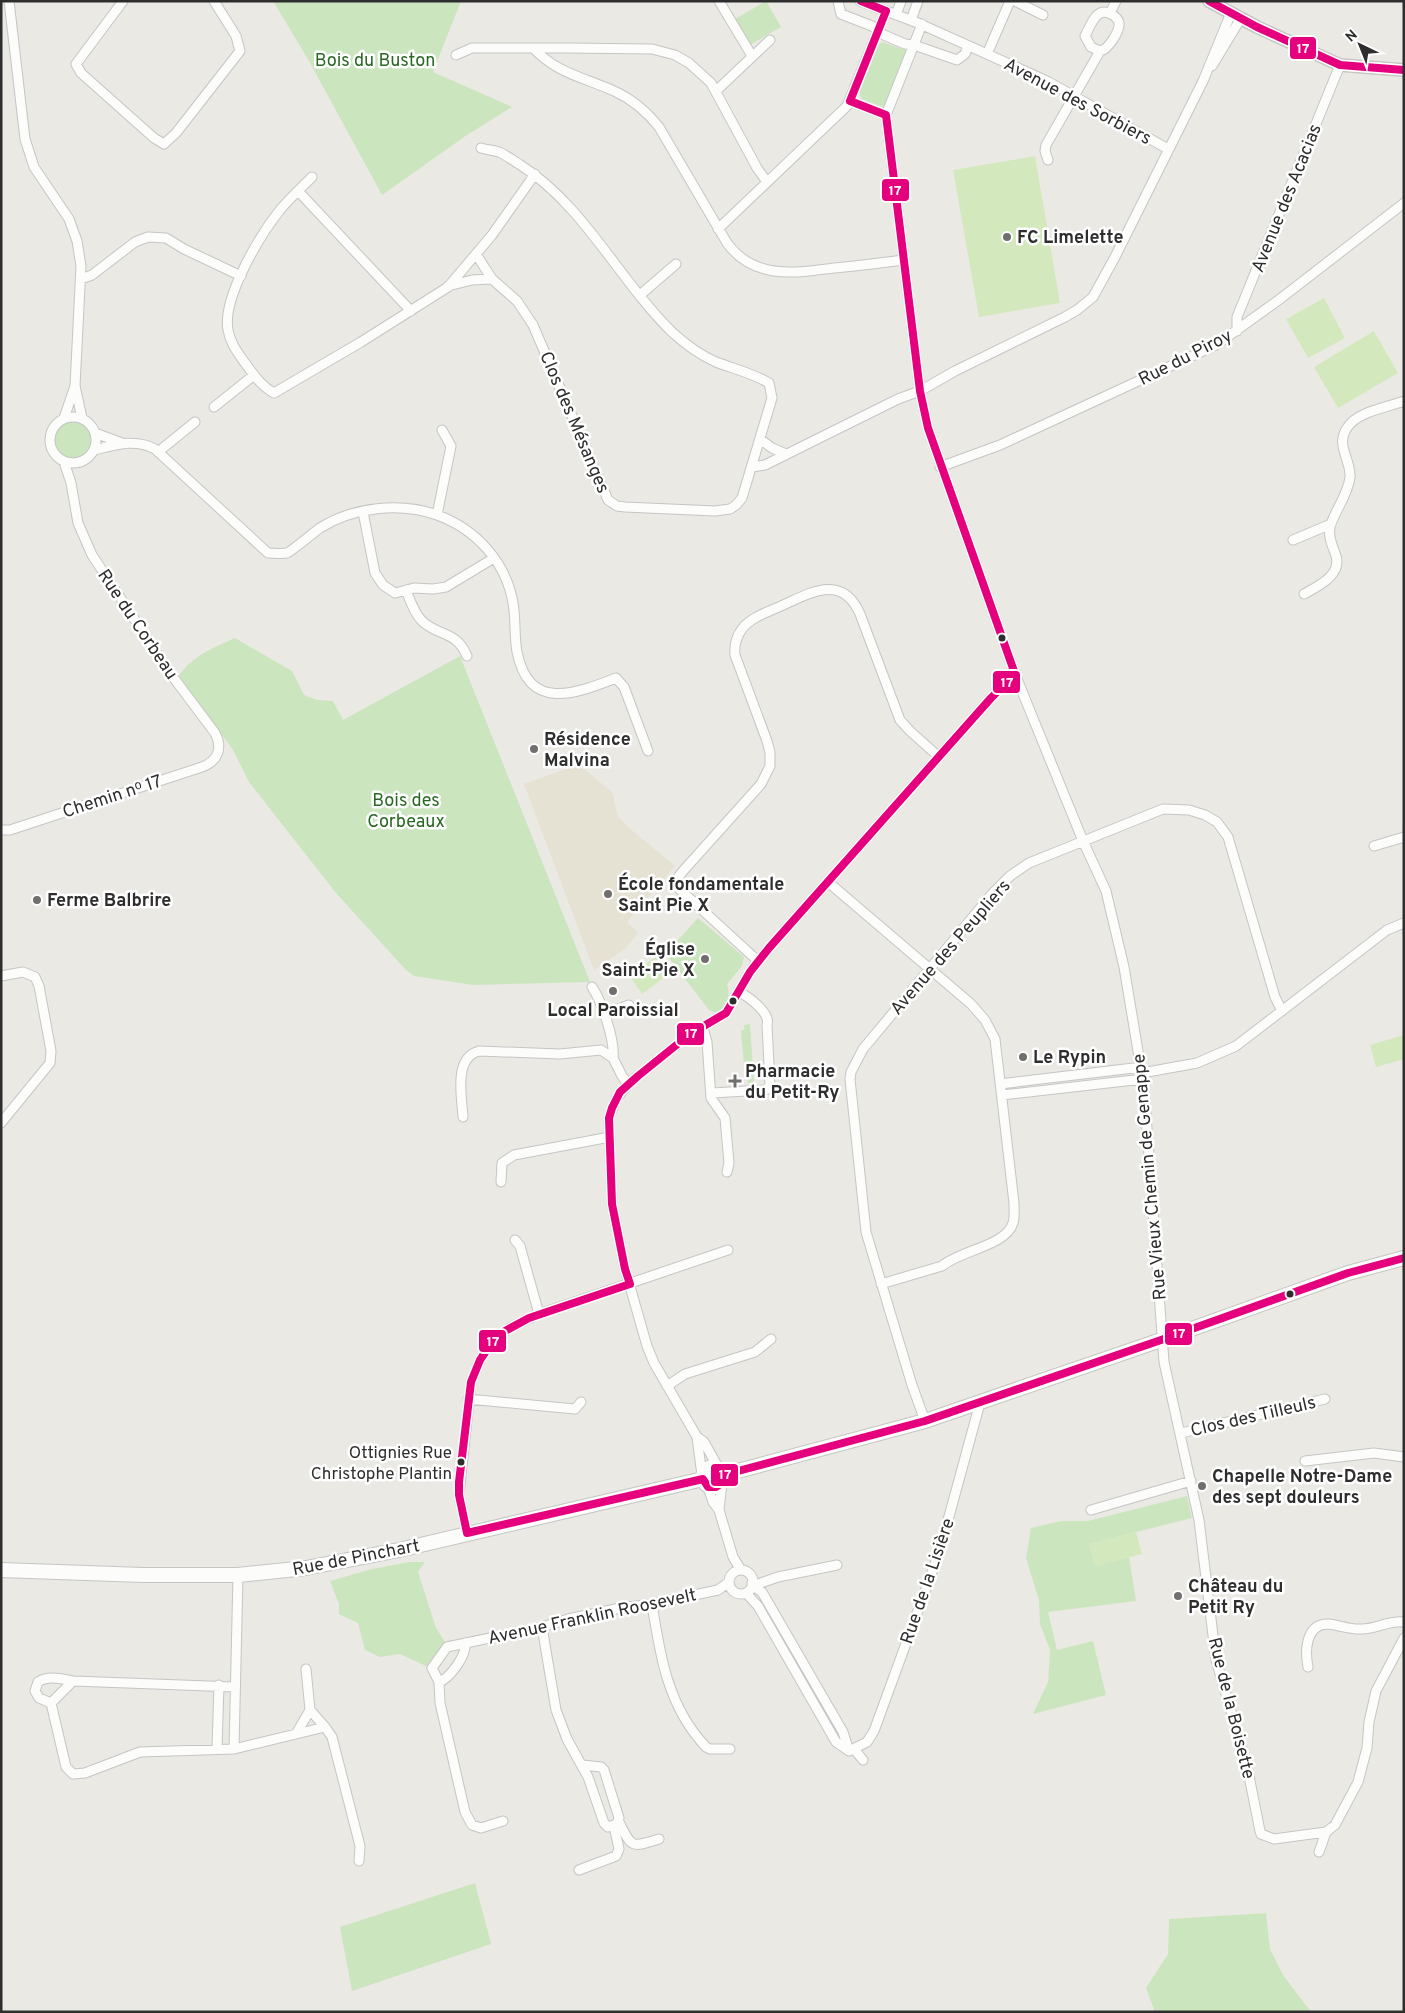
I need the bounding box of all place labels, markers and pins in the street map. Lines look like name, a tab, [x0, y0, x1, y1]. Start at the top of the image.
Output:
place label: FC Limelette	[1017, 227, 1124, 250]
marker: FC Limelette	[1001, 231, 1013, 243]
unlabelled marker	[997, 633, 1007, 643]
place label: Résidence Malvina	[544, 729, 631, 773]
marker: Résidence Malvina	[528, 743, 540, 755]
place label: École fondamentale Saint Pie X	[618, 872, 784, 918]
marker: École fondamentale Saint Pie X	[602, 888, 614, 900]
place label: Ferme Balbrire	[47, 890, 171, 913]
marker: Ferme Balbrire	[31, 894, 43, 906]
place label: Église Saint-Pie X	[602, 937, 695, 983]
marker: Église Saint-Pie X	[699, 953, 711, 965]
marker: Local Paroissial	[607, 985, 619, 997]
unlabelled marker	[728, 996, 738, 1006]
place label: Local Paroissial	[547, 1000, 679, 1023]
place label: Le Rypin	[1033, 1047, 1106, 1070]
marker: Le Rypin	[1017, 1051, 1029, 1063]
place label: Pharmacie du Petit-Ry	[745, 1061, 839, 1105]
marker: Pharmacie du Petit-Ry	[729, 1075, 741, 1087]
unlabelled marker	[1285, 1289, 1295, 1299]
place label: Ottignies Rue Christophe Plantin	[311, 1443, 452, 1486]
marker: Ottignies Rue Christophe Plantin	[456, 1457, 466, 1467]
place label: Chapelle Notre-Dame des sept douleurs	[1212, 1466, 1392, 1510]
marker: Chapelle Notre-Dame des sept douleurs	[1196, 1480, 1208, 1492]
place label: Château du Petit Ry	[1188, 1576, 1283, 1620]
marker: Château du Petit Ry	[1172, 1590, 1184, 1602]

